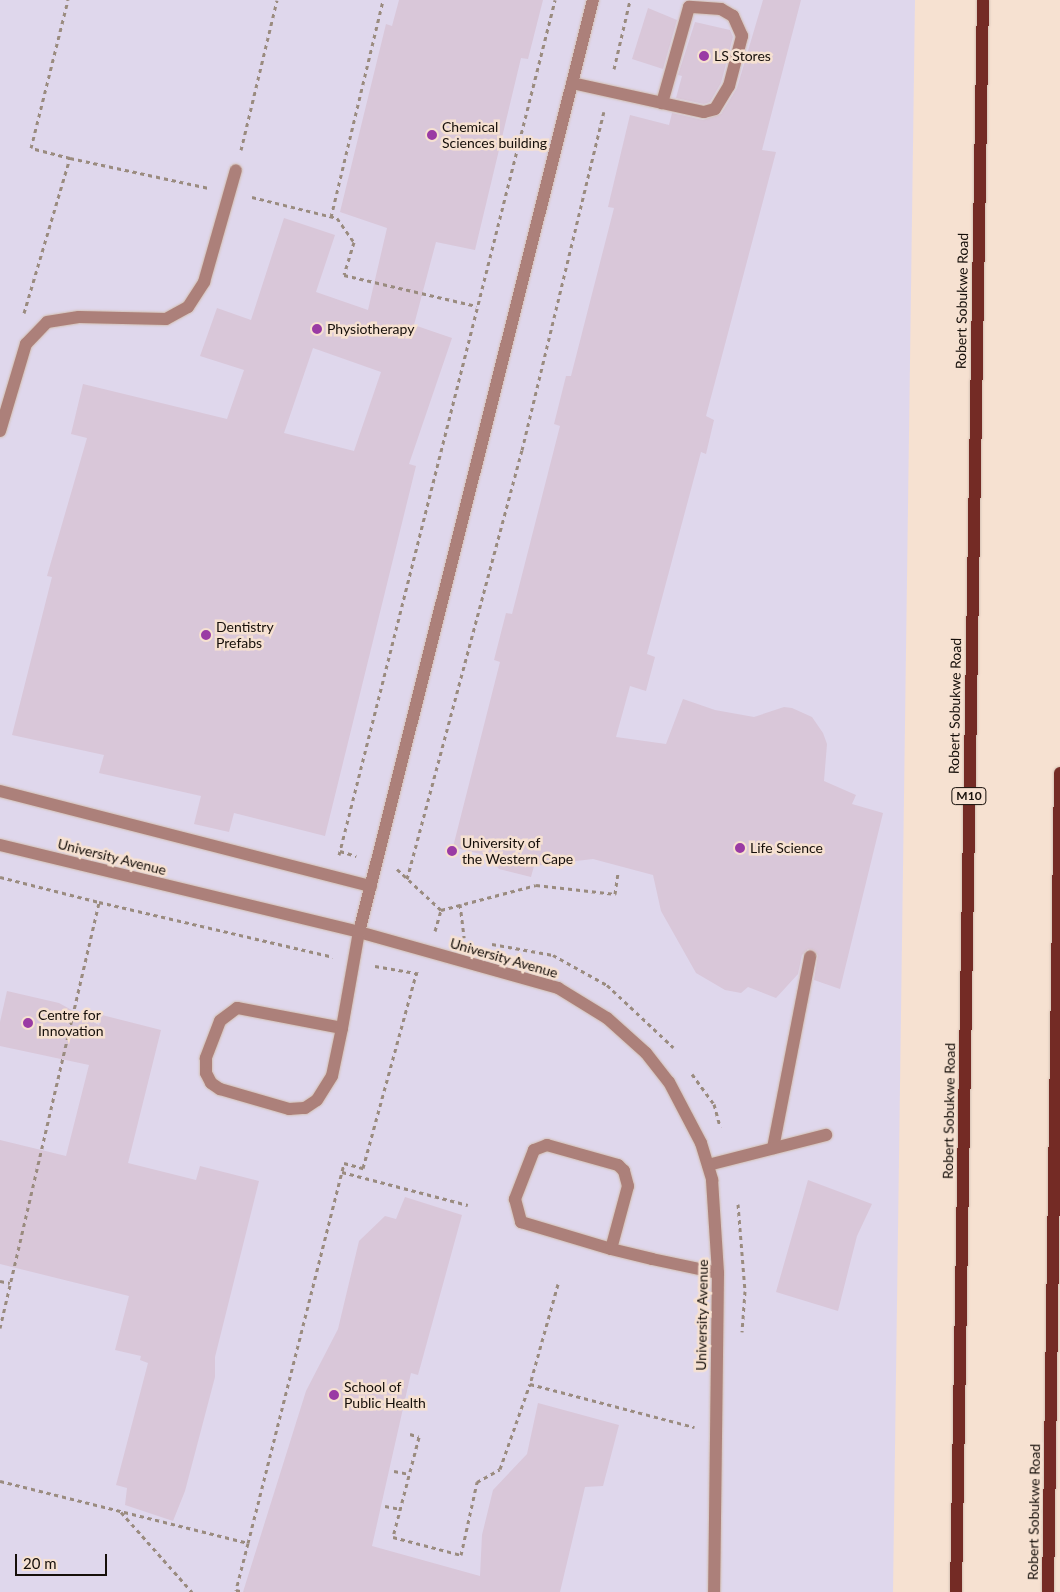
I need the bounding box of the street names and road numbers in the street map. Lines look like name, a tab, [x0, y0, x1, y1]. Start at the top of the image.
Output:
street label: Robert Sobukwe Road	[952, 233, 972, 369]
street label: Robert Sobukwe Road	[945, 638, 965, 774]
road number: M10	[950, 786, 988, 806]
street label: University Avenue	[55, 835, 169, 879]
street label: University Avenue	[448, 934, 560, 982]
street label: Robert Sobukwe Road	[939, 1043, 959, 1179]
street label: University Avenue	[693, 1259, 711, 1371]
street label: Robert Sobukwe Road	[1024, 1444, 1044, 1580]

